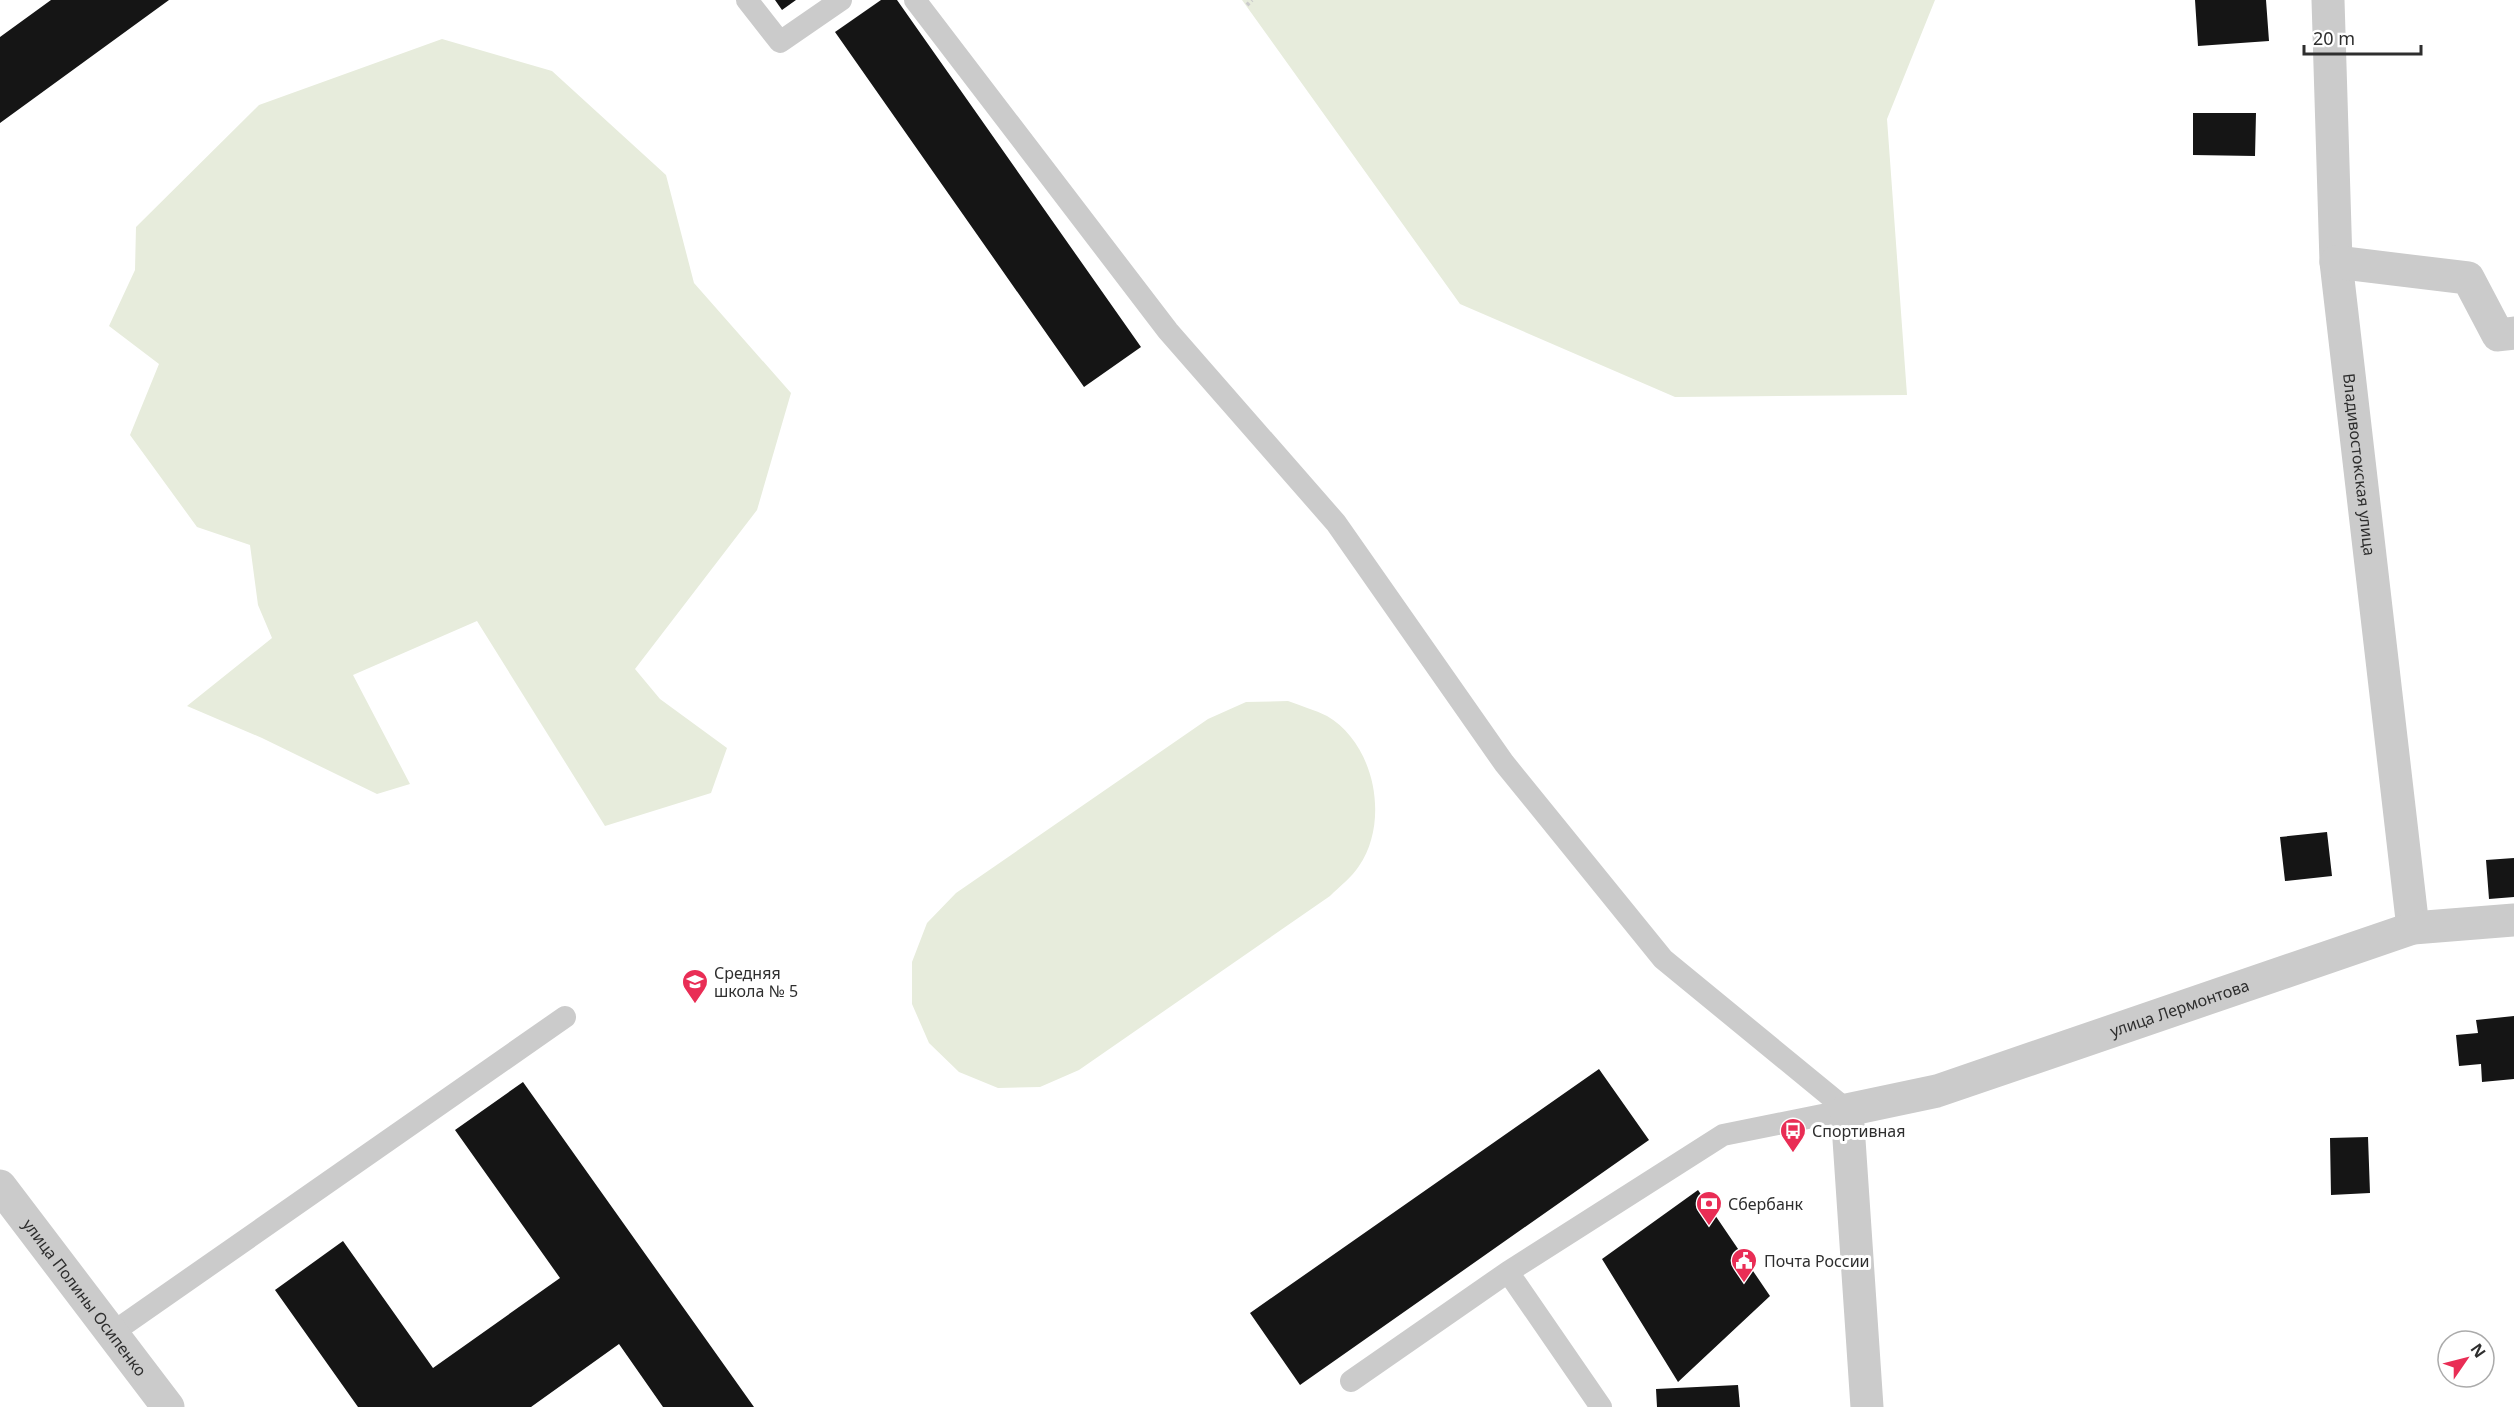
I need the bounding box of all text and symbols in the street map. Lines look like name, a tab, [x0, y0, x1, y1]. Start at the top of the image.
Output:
scale bar	[2304, 18, 2421, 56]
text: 20 m	[2313, 26, 2355, 50]
street label: Владивостокская улица	[2338, 372, 2381, 557]
place label: Средняя школа № 5	[714, 962, 798, 1002]
school or university icon: Средняя школа № 5	[680, 967, 710, 1005]
street label: улица Лермонтова	[2107, 974, 2252, 1042]
bus stop icon: Спортивная	[1778, 1116, 1808, 1154]
place label: Спортивная	[1812, 1120, 1905, 1142]
bank icon: Сбербанк	[1694, 1189, 1724, 1227]
place label: Сбербанк	[1728, 1193, 1804, 1215]
street label: улица Полины Осипенко	[18, 1214, 152, 1381]
public building icon: Почта России	[1729, 1246, 1759, 1284]
place label: Почта России	[1764, 1250, 1870, 1272]
north arrow	[2436, 1329, 2496, 1389]
text: N	[2466, 1339, 2491, 1362]

